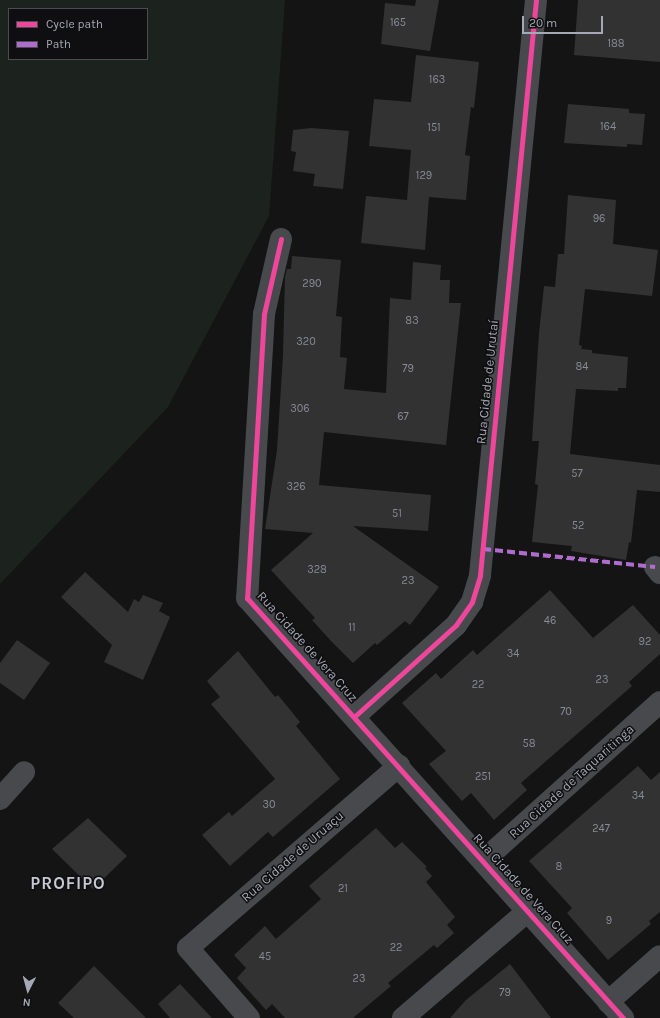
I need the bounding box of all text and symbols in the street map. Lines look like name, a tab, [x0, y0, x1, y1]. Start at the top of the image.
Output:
legend	[8, 8, 148, 60]
scale bar	[524, 8, 605, 34]
house number: 165	[390, 16, 406, 30]
text: 20 m	[529, 16, 557, 30]
text: Cycle path	[46, 17, 103, 31]
text: Path	[46, 37, 71, 51]
house number: 188	[607, 37, 625, 51]
house number: 163	[429, 73, 445, 87]
house number: 164	[600, 120, 616, 134]
house number: 151	[427, 121, 441, 135]
house number: 129	[416, 169, 432, 183]
house number: 96	[593, 212, 605, 226]
house number: 290	[302, 277, 322, 291]
house number: 83	[405, 314, 419, 328]
street label: Rua Cidade de Urutaí	[474, 319, 502, 445]
house number: 320	[296, 335, 316, 349]
house number: 84	[576, 360, 588, 374]
house number: 79	[402, 362, 414, 376]
house number: 306	[290, 402, 310, 416]
house number: 67	[397, 410, 409, 424]
house number: 57	[571, 467, 583, 481]
house number: 326	[286, 480, 306, 494]
house number: 51	[392, 507, 402, 521]
house number: 52	[572, 519, 584, 533]
house number: 328	[307, 563, 327, 577]
house number: 23	[402, 574, 414, 588]
street label: Rua Cidade de Vera Cruz	[253, 589, 361, 705]
house number: 46	[544, 614, 556, 628]
house number: 11	[348, 621, 356, 635]
house number: 92	[639, 635, 651, 649]
house number: 34	[507, 647, 519, 661]
house number: 23	[596, 673, 608, 687]
house number: 22	[472, 678, 484, 692]
house number: 70	[560, 705, 572, 719]
street label: Rua Cidade de Taquaritinga	[506, 722, 638, 842]
house number: 58	[523, 737, 535, 751]
house number: 251	[475, 770, 491, 784]
house number: 34	[632, 789, 644, 803]
house number: 30	[262, 798, 276, 812]
street label: Rua Cidade de Uruaçu	[239, 808, 347, 906]
house number: 247	[592, 822, 610, 836]
street label: Rua Cidade de Vera Cruz	[469, 831, 577, 947]
house number: 8	[556, 860, 562, 874]
district label: PROFIPO	[30, 874, 106, 894]
house number: 21	[338, 882, 348, 896]
house number: 9	[606, 914, 612, 928]
house number: 22	[390, 941, 402, 955]
house number: 45	[259, 950, 271, 964]
north arrow	[8, 970, 48, 1010]
house number: 23	[353, 972, 365, 986]
house number: 79	[499, 986, 511, 1000]
text: N	[22, 996, 31, 1009]

